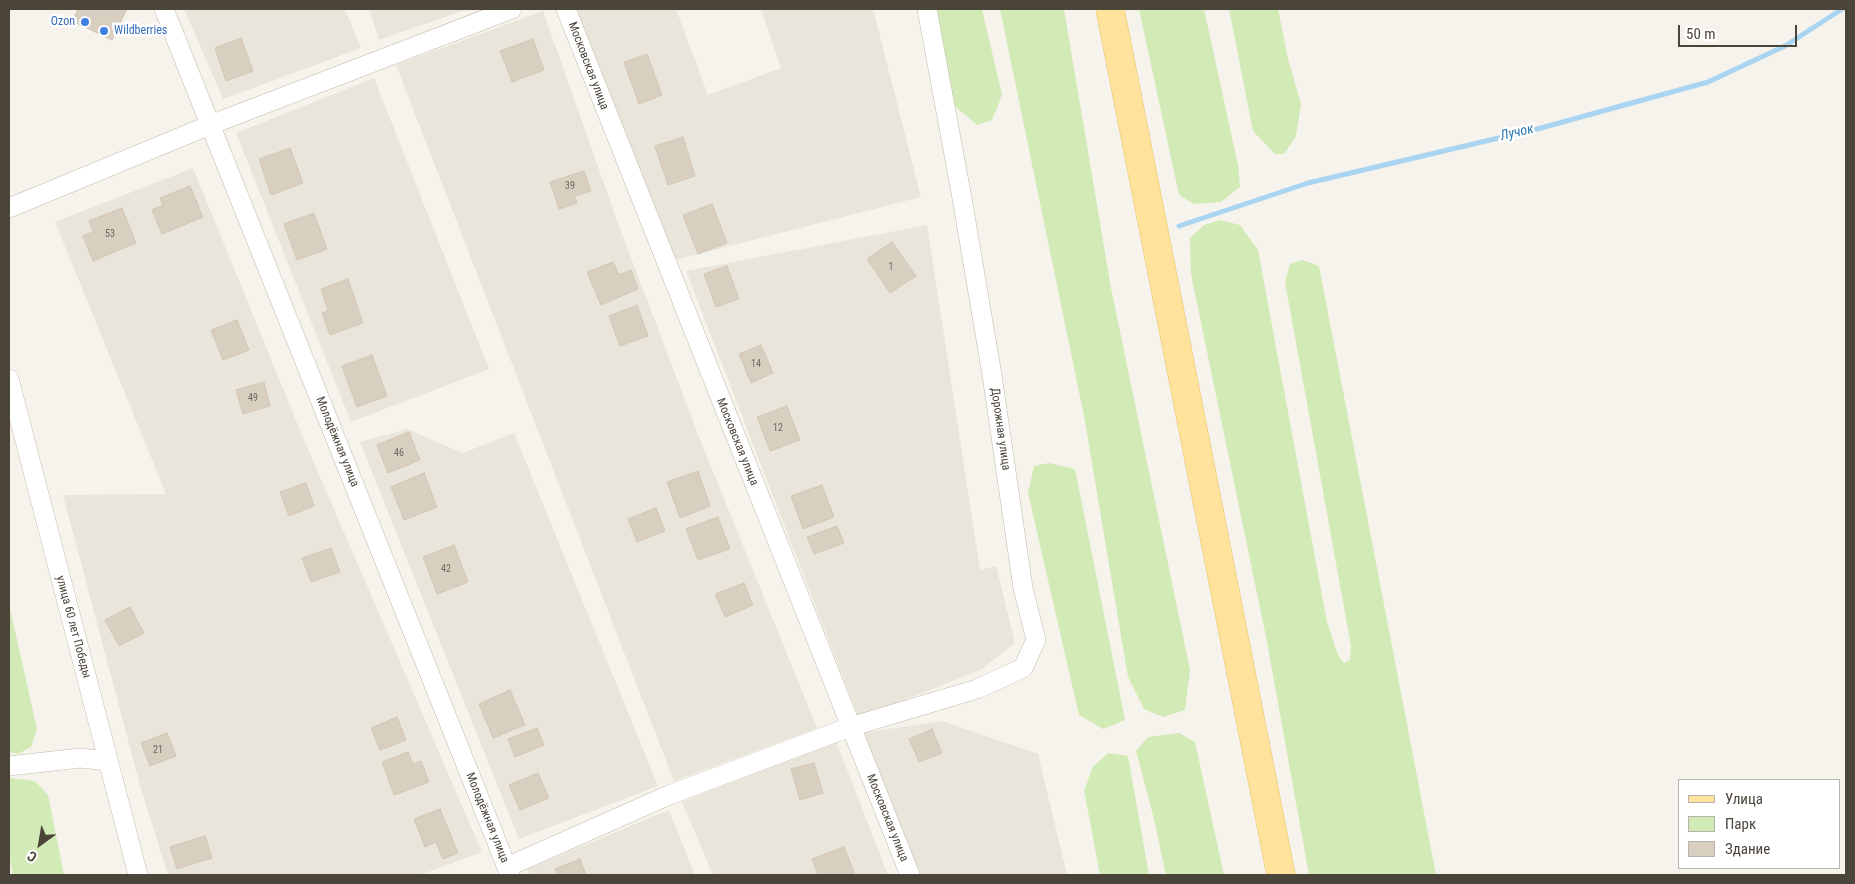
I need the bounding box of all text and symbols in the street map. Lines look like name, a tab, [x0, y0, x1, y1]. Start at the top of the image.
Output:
place label: Ozon	[51, 15, 75, 29]
scale bar	[1680, 15, 1799, 47]
marker: Ozon	[79, 16, 91, 28]
street label: Московская улица	[565, 20, 611, 112]
place label: Wildberries	[114, 24, 167, 38]
marker: Wildberries	[98, 25, 110, 37]
text: 50 m	[1686, 25, 1716, 43]
water label: Лучок	[1499, 121, 1535, 145]
house number: 39	[565, 180, 575, 192]
house number: 53	[105, 228, 115, 240]
house number: 1	[889, 261, 893, 273]
house number: 14	[751, 358, 761, 370]
street label: Дорожная улица	[987, 387, 1013, 471]
house number: 49	[248, 392, 258, 404]
street label: Молодёжная улица	[312, 395, 362, 489]
street label: Московская улица	[713, 396, 761, 488]
house number: 12	[773, 422, 783, 434]
house number: 46	[394, 447, 404, 459]
house number: 42	[441, 563, 451, 575]
street label: улица 60 лет Победы	[52, 574, 94, 680]
house number: 21	[153, 744, 163, 756]
street label: Молодёжная улица	[462, 771, 512, 865]
street label: Московская улица	[863, 772, 911, 864]
legend	[1678, 779, 1840, 869]
text: Улица	[1725, 790, 1763, 808]
text: Парк	[1725, 815, 1756, 833]
north arrow	[15, 819, 65, 869]
text: Здание	[1725, 840, 1770, 858]
text: С	[24, 848, 40, 866]

